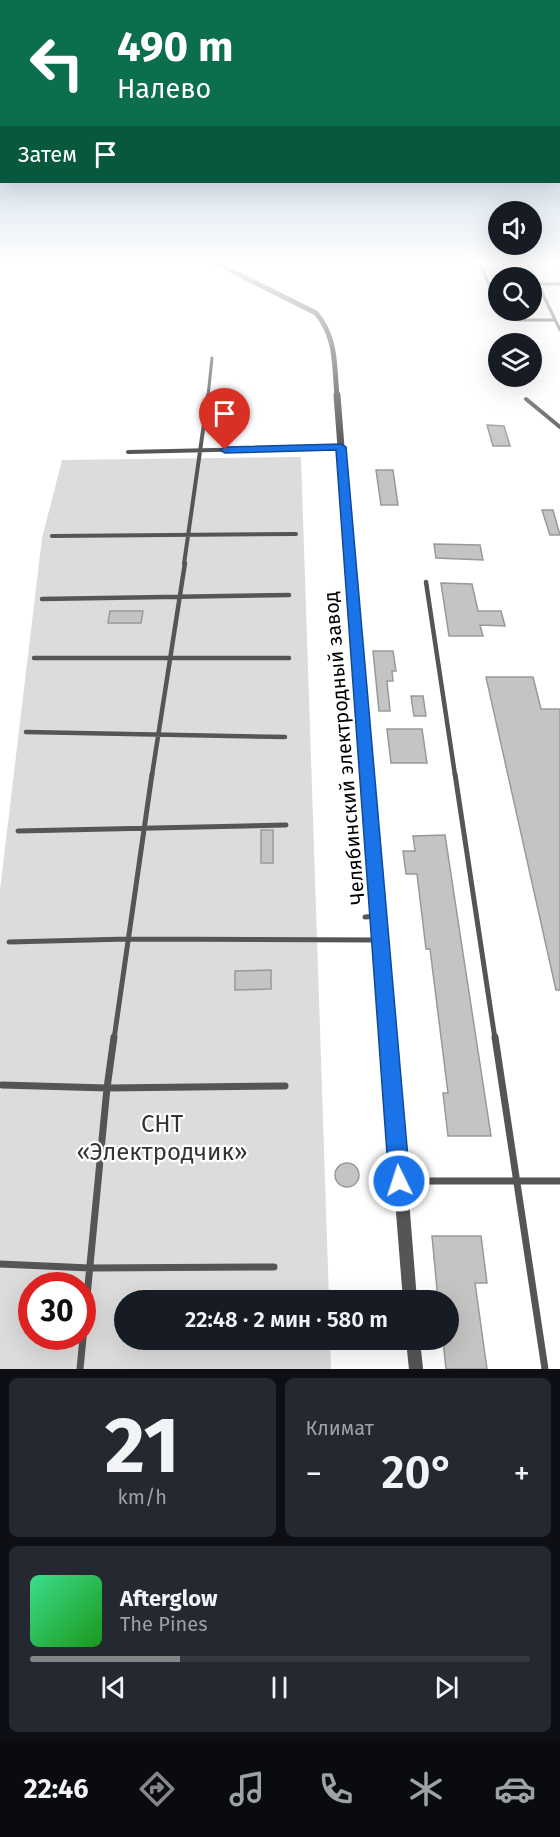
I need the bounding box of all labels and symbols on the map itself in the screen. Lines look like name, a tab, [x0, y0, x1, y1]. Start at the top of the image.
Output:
pin	[199, 388, 250, 450]
street label: Челябинский электродный завод	[318, 590, 370, 906]
park label: СНТ «Электродчик»	[76, 1110, 248, 1166]
position arrow	[367, 1149, 431, 1213]
speed limit sign: 30	[18, 1272, 96, 1350]

